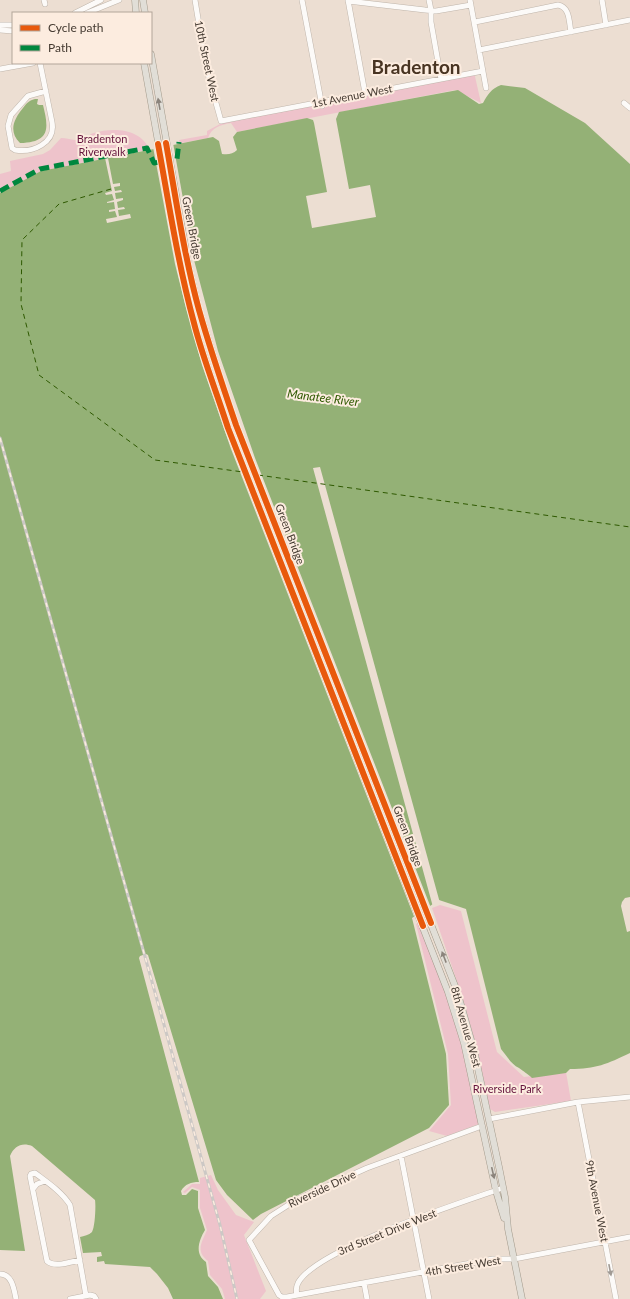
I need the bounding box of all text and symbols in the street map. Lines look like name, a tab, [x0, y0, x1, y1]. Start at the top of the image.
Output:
legend	[12, 12, 152, 64]
street label: 10th Street West	[193, 19, 222, 103]
text: Cycle path	[48, 20, 103, 35]
text: Path	[48, 40, 72, 55]
district label: Bradenton	[371, 55, 461, 78]
street label: 1st Avenue West	[310, 81, 393, 110]
one-way arrow	[156, 98, 162, 111]
park label: Bradenton Riverwalk	[77, 132, 127, 158]
street label: Green Bridge	[180, 195, 205, 261]
water label: Manatee River	[286, 386, 361, 409]
street label: Green Bridge	[273, 502, 308, 566]
street label: Green Bridge	[391, 804, 426, 868]
one-way arrow	[440, 951, 446, 963]
street label: 8th Avenue West	[449, 985, 484, 1069]
park label: Riverside Park	[473, 1082, 542, 1095]
street label: 9th Avenue West	[583, 1159, 612, 1243]
street label: Riverside Drive	[286, 1167, 358, 1210]
one-way arrow	[490, 1167, 496, 1179]
street label: 3rd Street Drive West	[336, 1206, 438, 1257]
street label: 4th Street West	[424, 1253, 502, 1278]
one-way arrow	[608, 1264, 614, 1276]

